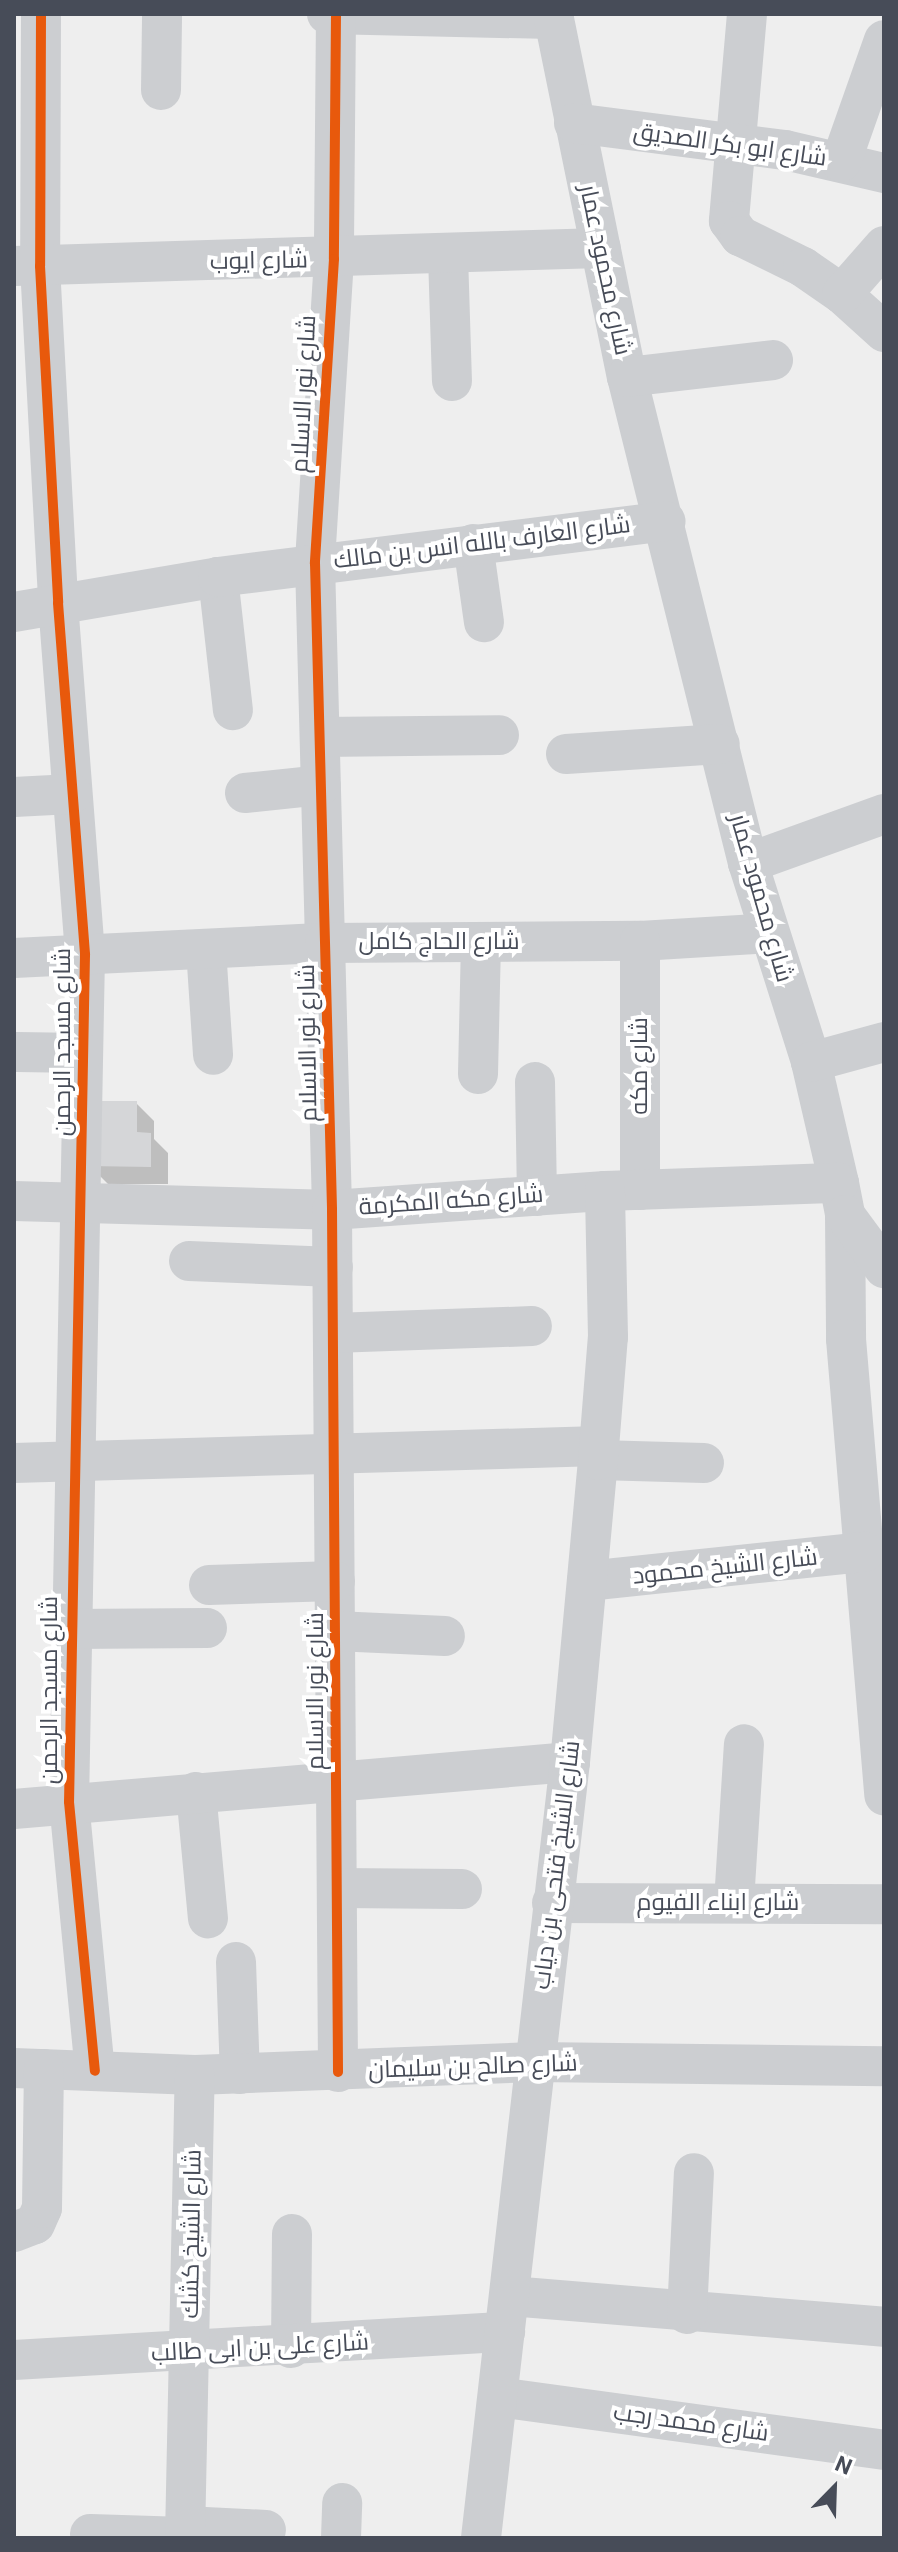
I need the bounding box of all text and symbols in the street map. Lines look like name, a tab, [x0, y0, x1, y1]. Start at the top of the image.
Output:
street label: شارع ابو بكر الصديق	[632, 117, 828, 173]
street label: شارع محمود عمار	[573, 182, 637, 358]
street label: شارع ايوب	[210, 246, 308, 276]
street label: شارع نور الاسلام	[285, 314, 323, 474]
street label: شارع العارف بالله انس بن مالك	[332, 511, 632, 575]
street label: شارع محمود عمار	[723, 811, 799, 985]
street label: شارع الحاج كامل	[358, 928, 520, 956]
street label: شارع مسجد الرحمن	[49, 948, 77, 1136]
street label: شارع نور الاسلام	[292, 964, 324, 1122]
street label: شارع مكه	[626, 1017, 654, 1115]
street label: شارع مكه المكرمة	[358, 1180, 544, 1222]
street label: شارع الشيخ محمود	[631, 1543, 819, 1591]
street label: شارع مسجد الرحمن	[36, 1596, 64, 1784]
street label: شارع نور الاسلام	[302, 1612, 330, 1770]
street label: شارع الشيخ فتحى بن دياب	[527, 1739, 587, 1991]
street label: شارع ابناء الفيوم	[637, 1889, 799, 1917]
street label: شارع صالح بن سليمان	[368, 2049, 578, 2085]
street label: شارع الشيخ كشك	[176, 2149, 208, 2319]
street label: شارع على بن ابى طالب	[150, 2328, 370, 2368]
street label: شارع محمد رجب	[611, 2398, 771, 2448]
north arrow	[794, 2448, 874, 2528]
text: N	[832, 2451, 856, 2480]

